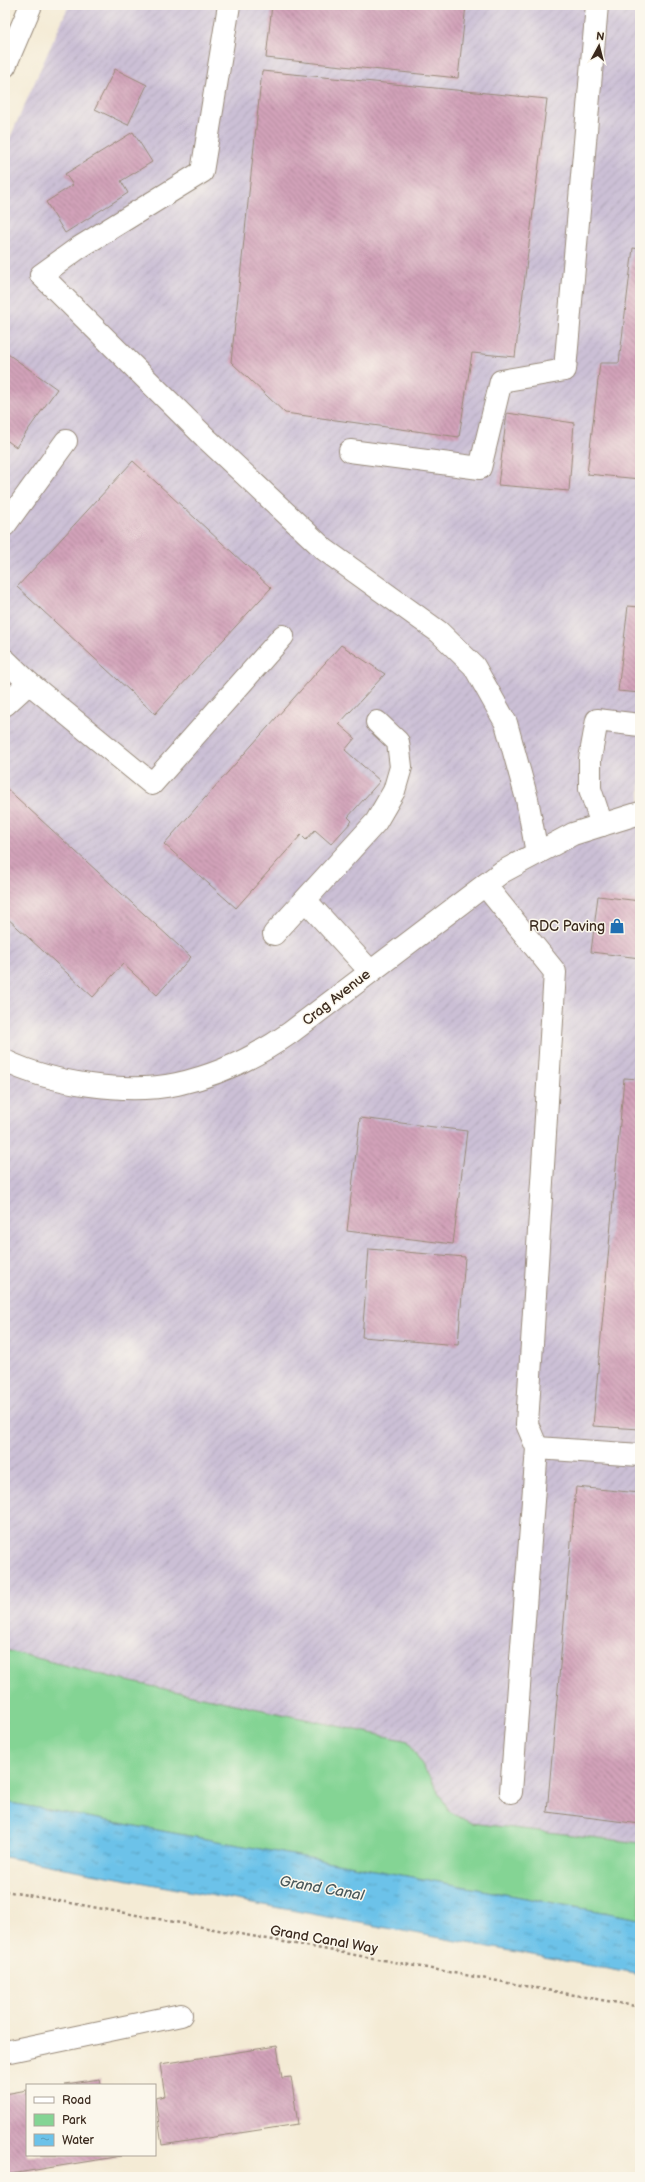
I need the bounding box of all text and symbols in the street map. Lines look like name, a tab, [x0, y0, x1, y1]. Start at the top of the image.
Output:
north arrow	[579, 26, 619, 66]
text: N	[595, 30, 605, 44]
shop icon: RDC Paving	[608, 917, 626, 935]
place label: RDC Paving	[529, 918, 605, 935]
street label: Crag Avenue	[299, 966, 374, 1029]
water label: Grand Canal	[278, 1872, 366, 1905]
street label: Grand Canal Way	[269, 1922, 380, 1957]
legend	[26, 2084, 156, 2156]
text: Road	[62, 2093, 91, 2108]
text: Park	[62, 2113, 86, 2128]
text: Water	[62, 2133, 94, 2148]

